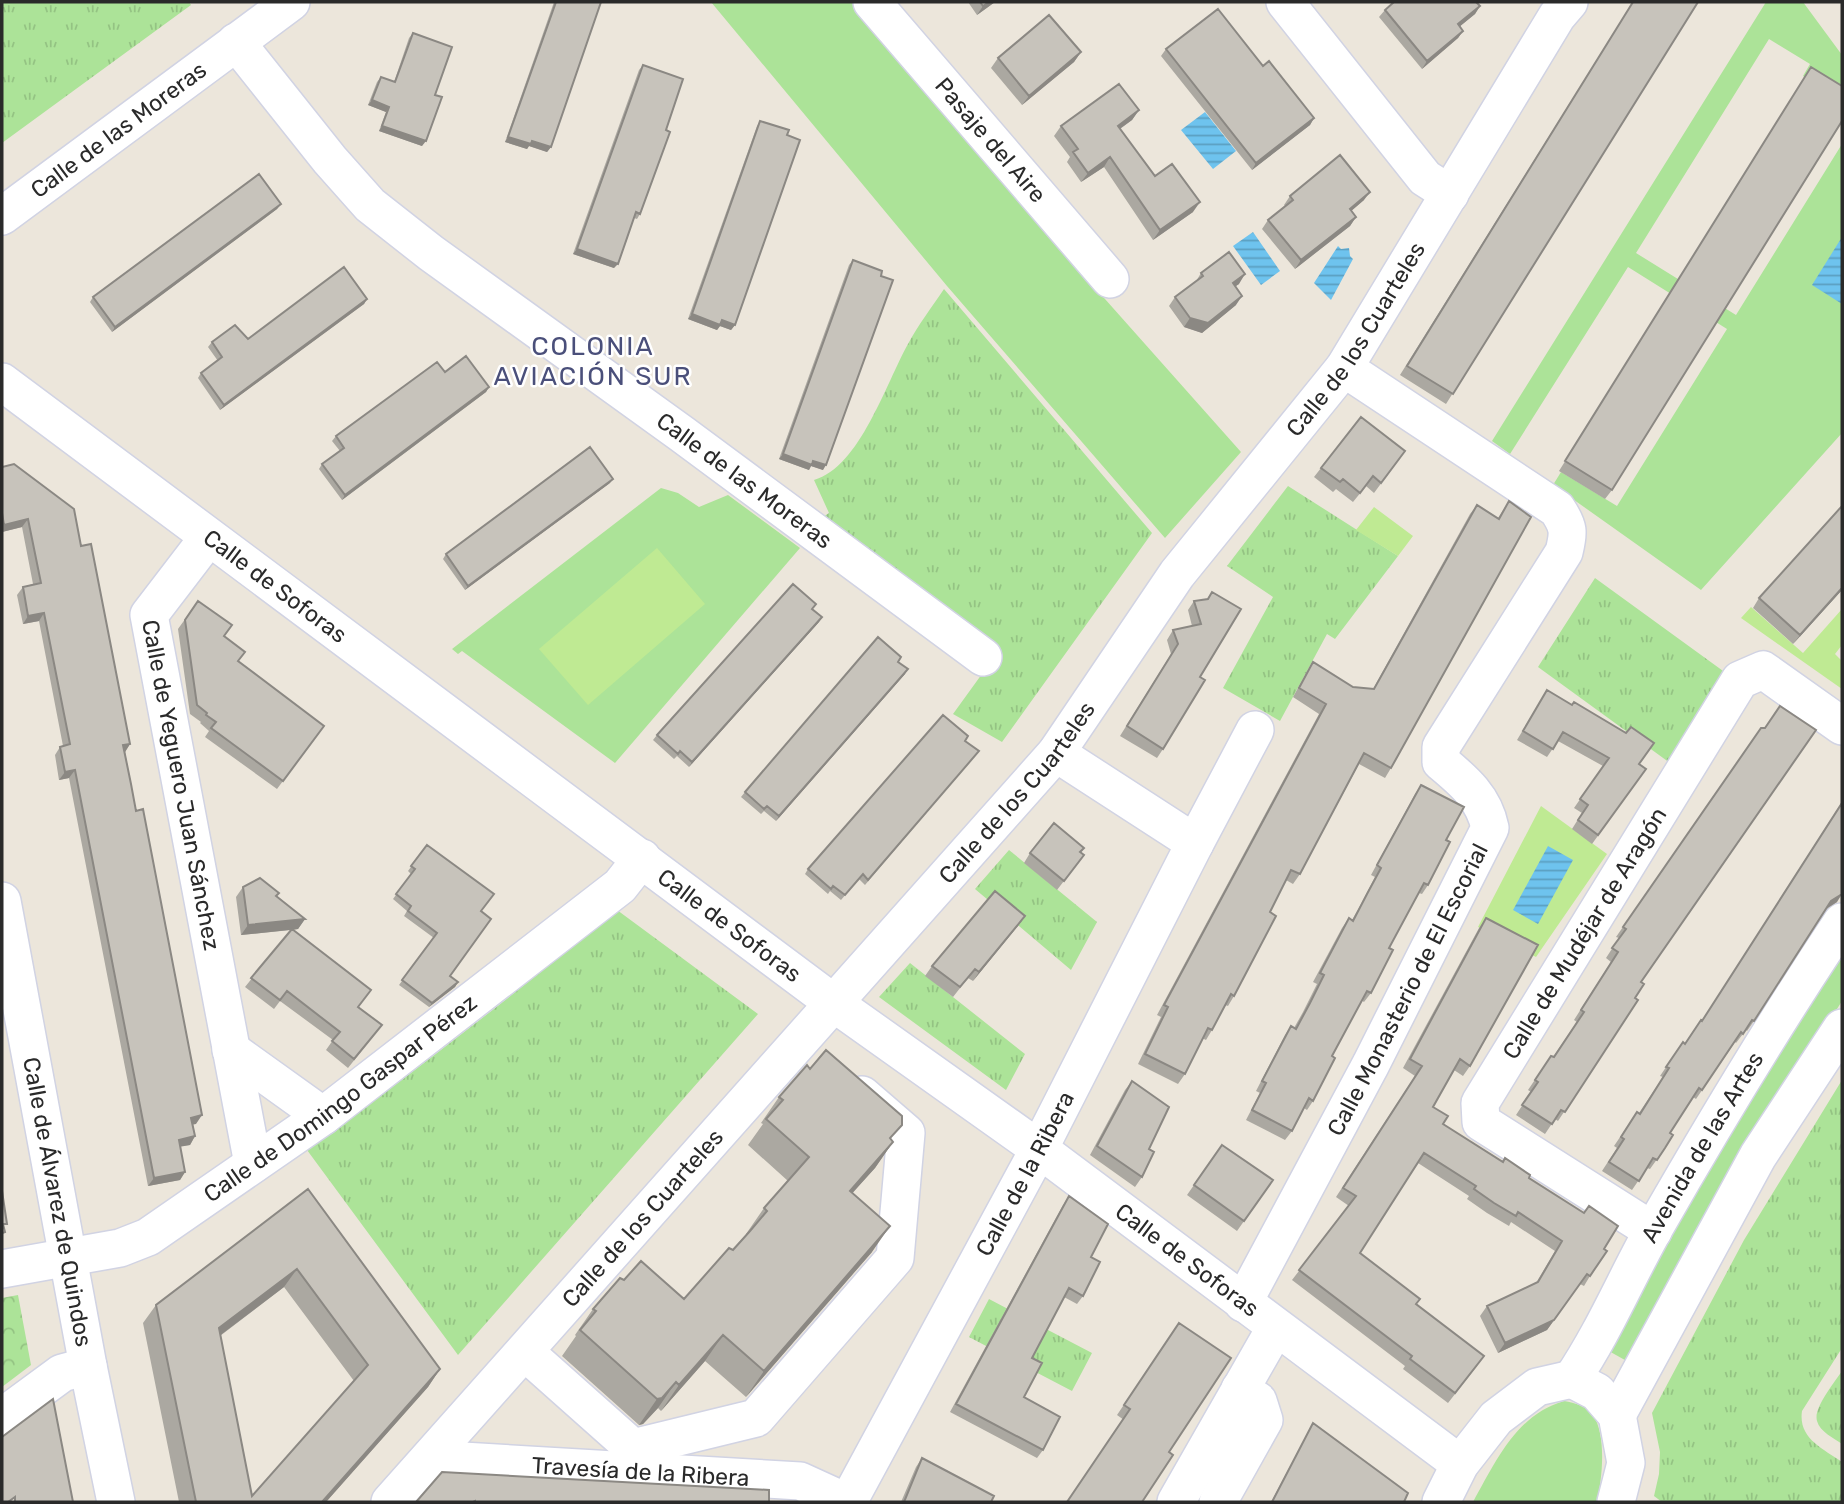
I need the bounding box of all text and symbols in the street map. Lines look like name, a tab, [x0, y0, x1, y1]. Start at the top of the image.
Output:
street label: Calle de las Moreras	[25, 56, 212, 204]
street label: Pasaje del Aire	[929, 72, 1052, 208]
street label: Calle de los Cuarteles	[1280, 237, 1431, 442]
district label: COLONIA AVIACIÓN SUR	[493, 331, 693, 392]
street label: Calle de las Moreras	[651, 406, 838, 555]
street label: Calle de Soforas	[198, 523, 353, 649]
street label: Calle de Yeguero Juan Sánchez	[136, 617, 226, 953]
street label: Calle de los Cuarteles	[933, 696, 1101, 889]
street label: Calle de Mudéjar de Aragón	[1496, 802, 1672, 1064]
street label: Calle Monasterio de El Escorial	[1321, 839, 1494, 1140]
street label: Calle de Soforas	[652, 863, 807, 988]
street label: Calle de Domingo Gaspar Pérez	[198, 988, 482, 1208]
street label: Avenida de las Artes	[1635, 1047, 1769, 1247]
street label: Calle de Álvarez de Quindos	[17, 1055, 98, 1349]
street label: Calle de la Ribera	[970, 1087, 1080, 1261]
street label: Calle de los Cuarteles	[556, 1123, 729, 1313]
street label: Calle de Soforas	[1110, 1197, 1265, 1323]
street label: Travesía de la Ribera	[531, 1451, 750, 1492]

